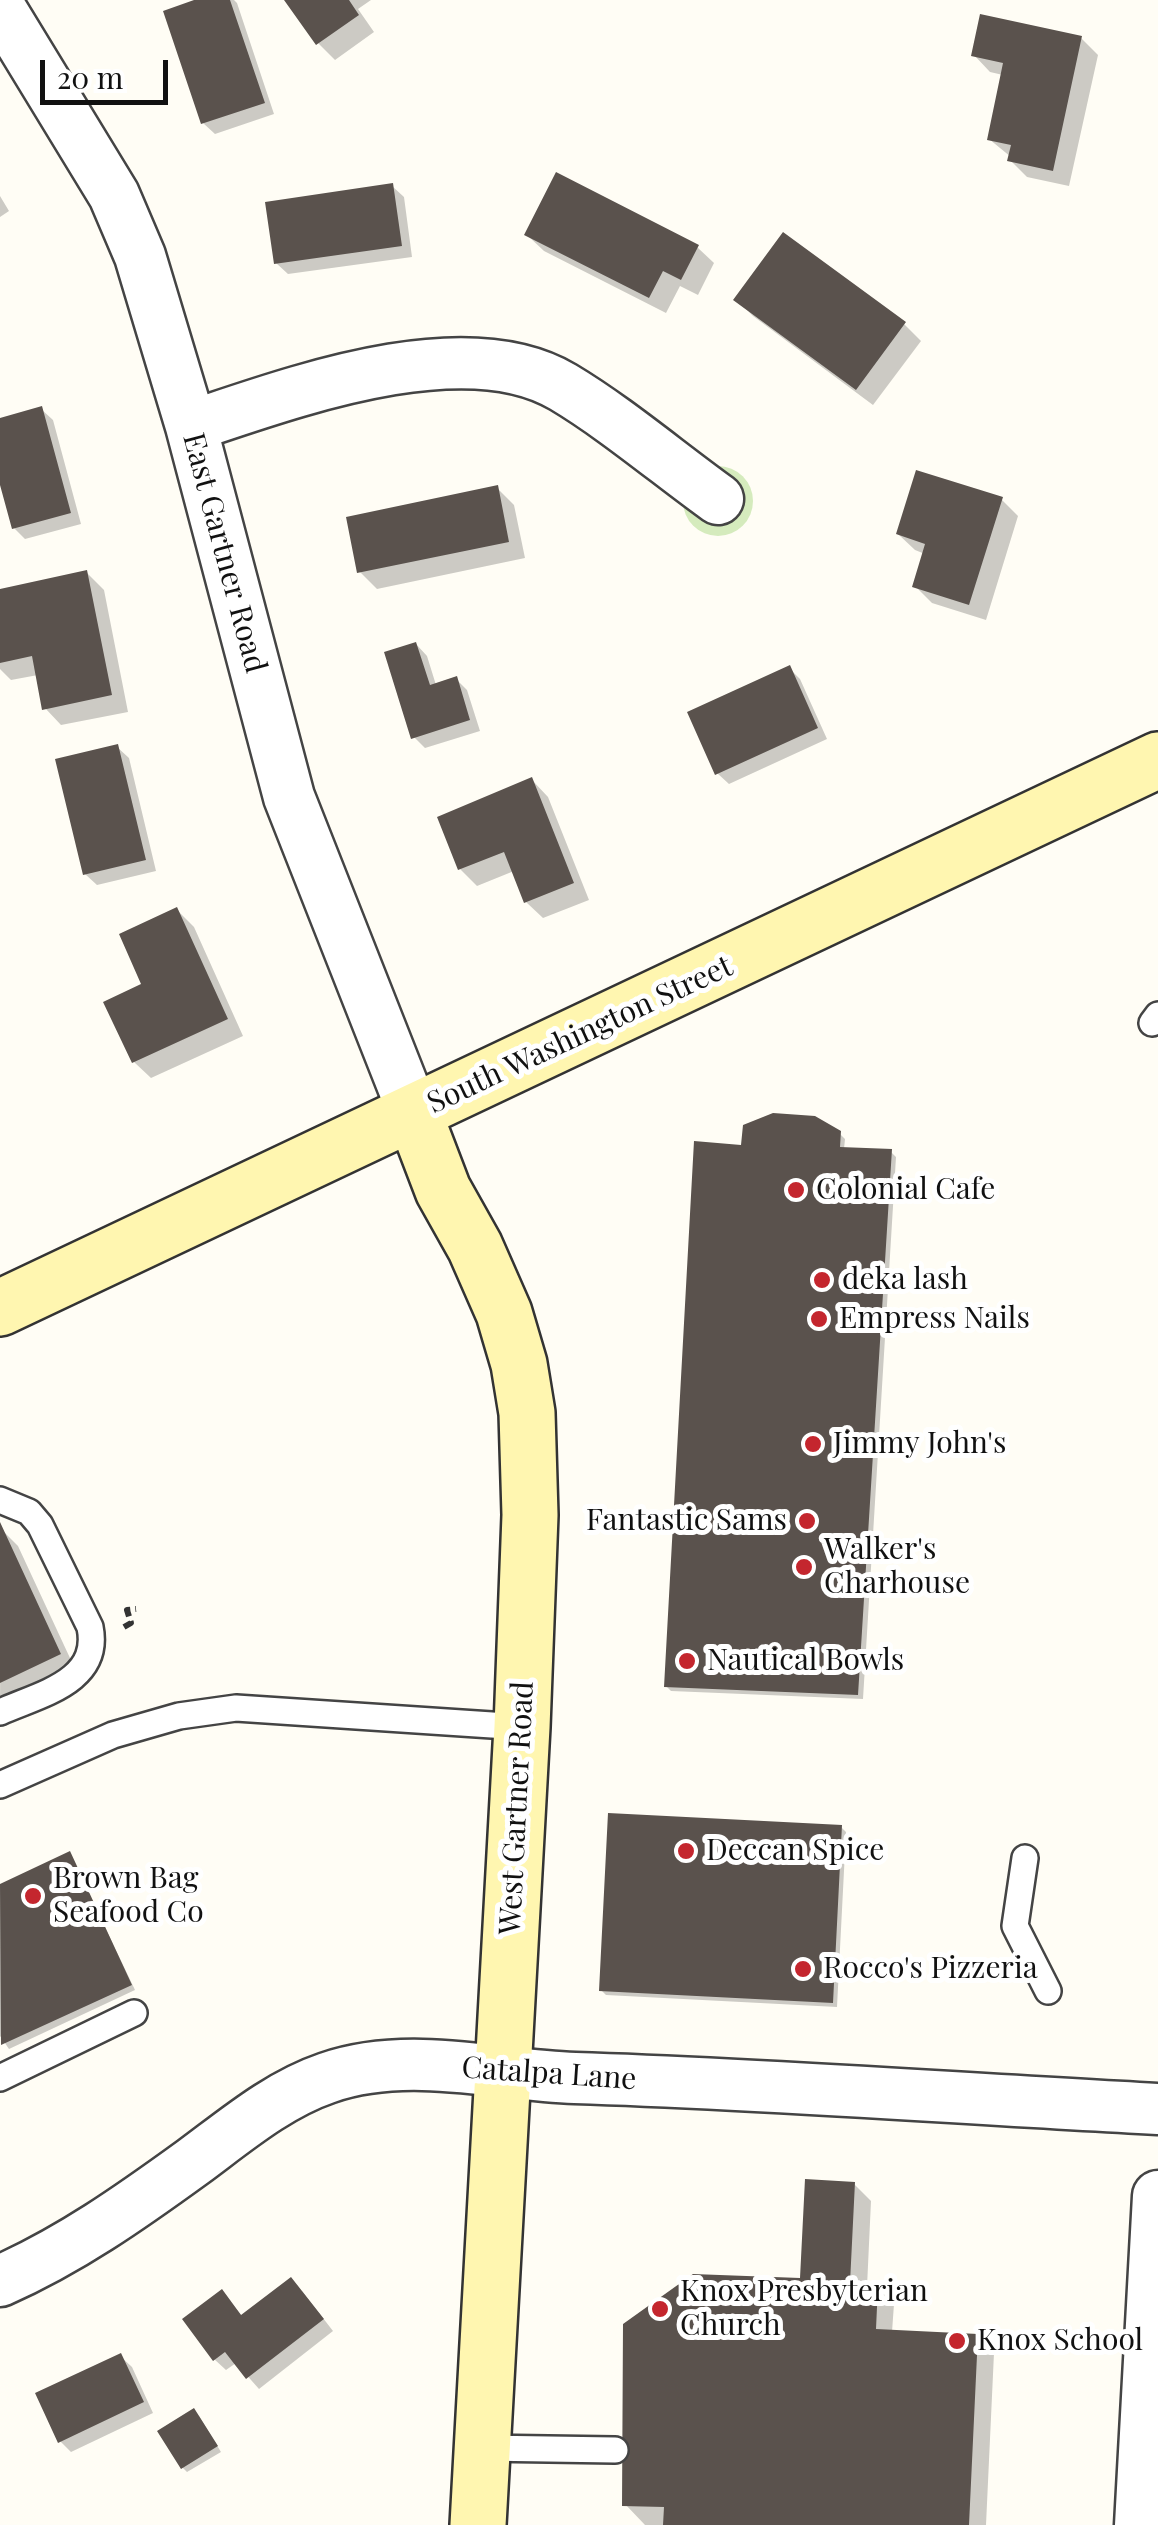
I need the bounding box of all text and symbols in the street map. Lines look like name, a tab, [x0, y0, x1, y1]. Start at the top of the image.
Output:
scale bar	[45, 40, 172, 102]
text: 20 m	[57, 57, 123, 97]
street label: East Gartner Road	[175, 429, 273, 677]
street label: South Washington Street	[422, 948, 738, 1122]
place label: Colonial Cafe	[816, 1172, 995, 1208]
marker: Colonial Cafe	[785, 1179, 807, 1201]
place label: deka lash	[842, 1262, 968, 1298]
marker: deka lash	[811, 1269, 833, 1291]
place label: Empress Nails	[839, 1301, 1030, 1337]
marker: Empress Nails	[808, 1308, 830, 1330]
place label: Jimmy John's	[833, 1426, 1006, 1462]
marker: Jimmy John's	[802, 1433, 824, 1455]
place label: Fantastic Sams	[586, 1503, 787, 1539]
marker: Fantastic Sams	[796, 1510, 818, 1532]
place label: Walker's Charhouse	[824, 1532, 970, 1602]
marker: Walker's Charhouse	[793, 1556, 815, 1578]
place label: Nautical Bowls	[707, 1643, 904, 1679]
marker: Nautical Bowls	[676, 1650, 698, 1672]
street label: West Gartner Road	[492, 1680, 542, 1936]
place label: Deccan Spice	[706, 1833, 885, 1869]
marker: Deccan Spice	[675, 1840, 697, 1862]
place label: Brown Bag Seafood Co	[53, 1861, 204, 1932]
marker: Brown Bag Seafood Co	[22, 1885, 44, 1907]
place label: Rocco's Pizzeria	[823, 1951, 1038, 1987]
marker: Rocco's Pizzeria	[792, 1958, 814, 1980]
street label: Catalpa Lane	[460, 2050, 638, 2098]
place label: Knox Presbyterian Church	[680, 2274, 928, 2344]
marker: Knox Presbyterian Church	[649, 2298, 671, 2320]
place label: Knox School	[977, 2323, 1143, 2359]
marker: Knox School	[946, 2330, 968, 2352]

